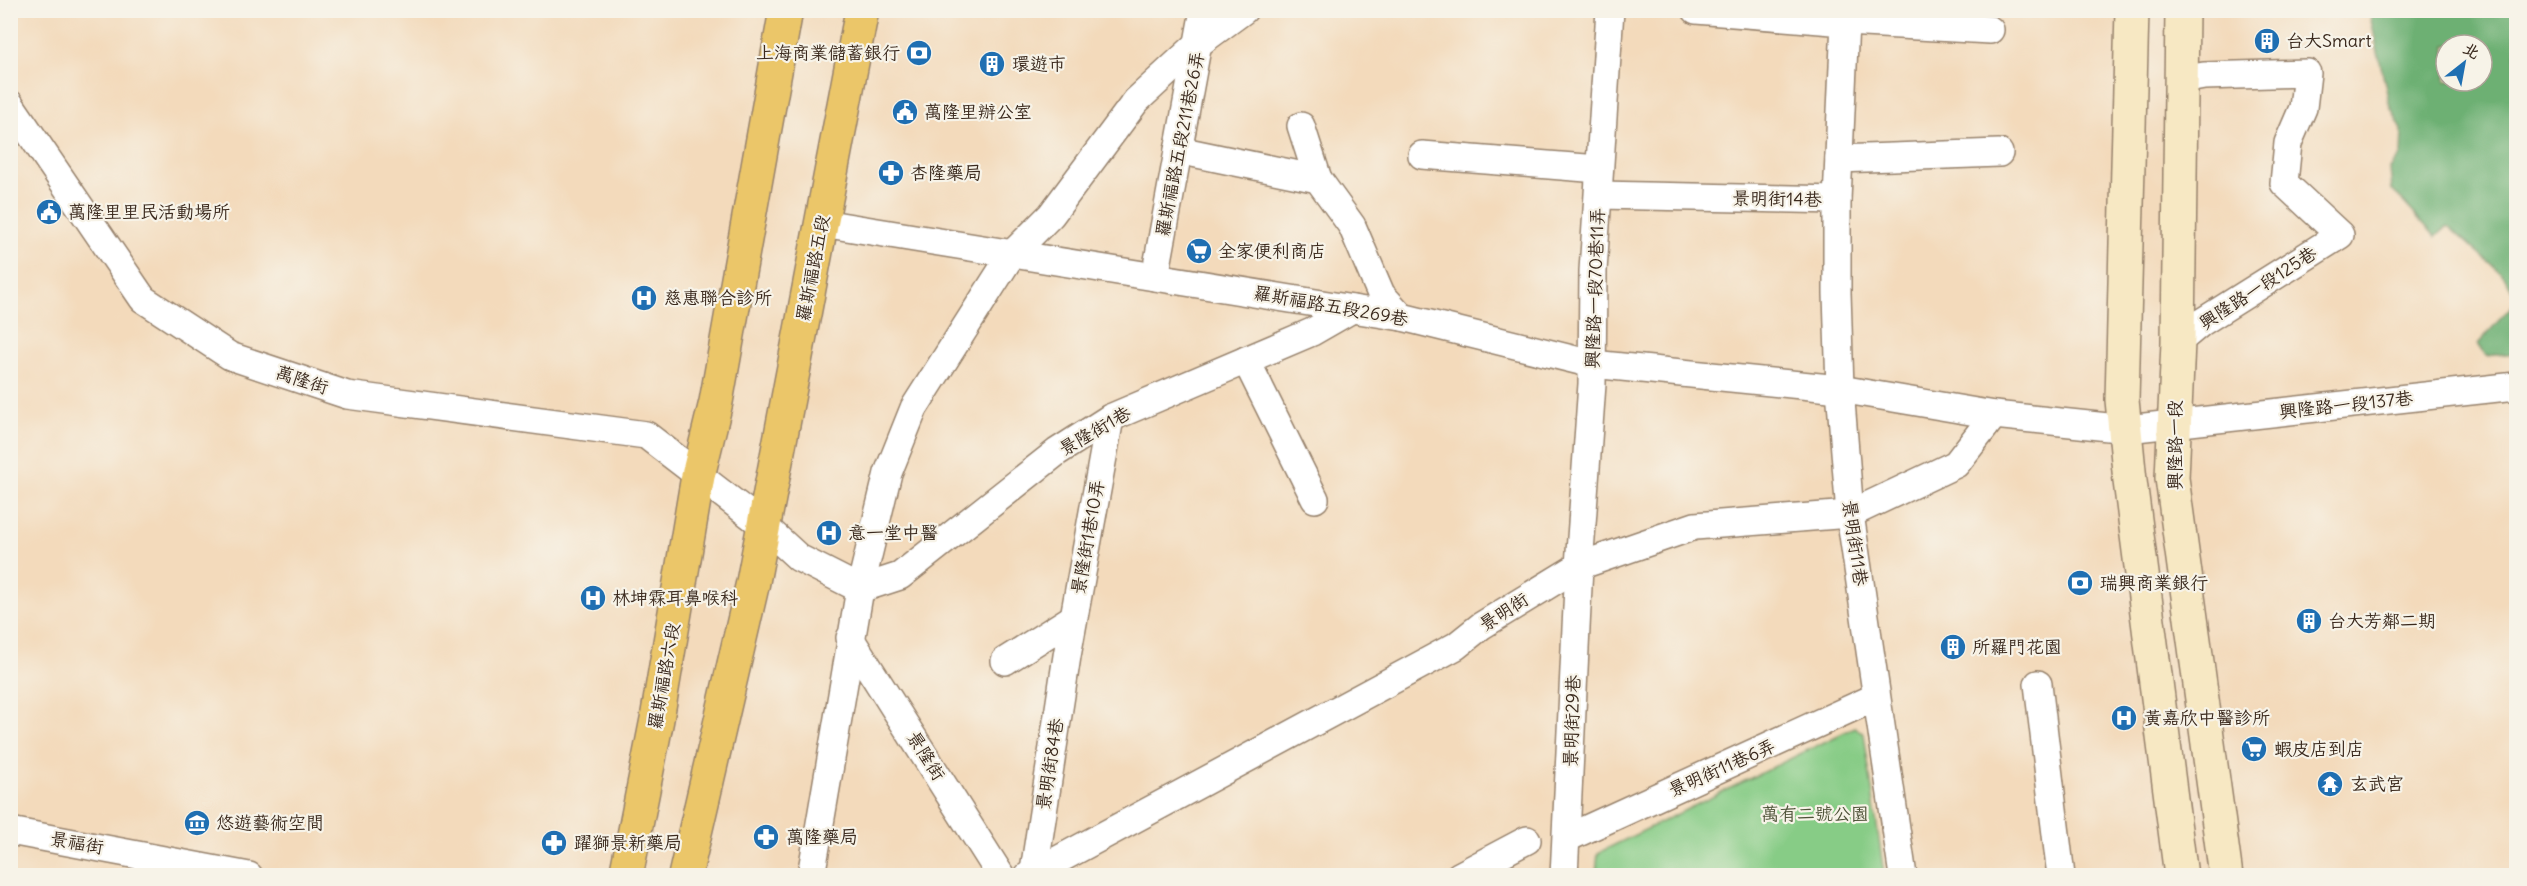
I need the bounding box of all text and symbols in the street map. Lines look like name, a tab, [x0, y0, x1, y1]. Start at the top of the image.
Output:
building icon: 台大Smart	[2252, 26, 2282, 56]
place label: 台大Smart	[2286, 29, 2371, 52]
north arrow	[2434, 33, 2494, 93]
text: 北	[2460, 37, 2484, 63]
bank icon: 上海商業儲蓄銀行	[904, 38, 934, 68]
place label: 上海商業儲蓄銀行	[756, 41, 900, 64]
building icon: 環遊市	[977, 49, 1007, 79]
street label: 羅斯福路五段211巷26弄	[1150, 49, 1209, 239]
place label: 環遊市	[1012, 52, 1066, 75]
public building icon: 萬隆里辦公室	[890, 97, 920, 127]
place label: 萬隆里辦公室	[924, 100, 1032, 123]
pharmacy icon: 杏隆藥局	[876, 158, 906, 188]
place label: 杏隆藥局	[910, 161, 982, 184]
street label: 景明街14巷	[1732, 186, 1822, 211]
public building icon: 萬隆里里民活動場所	[34, 197, 64, 227]
place label: 萬隆里里民活動場所	[68, 200, 230, 223]
street label: 興隆路一段70巷11弄	[1580, 207, 1609, 369]
street label: 羅斯福路五段	[791, 213, 834, 323]
supermarket icon: 全家便利商店	[1184, 236, 1214, 266]
place label: 全家便利商店	[1218, 239, 1326, 262]
street label: 興隆路一段125巷	[2195, 241, 2321, 334]
street label: 羅斯福路五段269巷	[1252, 281, 1410, 330]
hospital icon: 慈惠聯合診所	[629, 283, 659, 313]
place label: 慈惠聯合診所	[664, 286, 772, 309]
street label: 萬隆街	[273, 360, 331, 399]
street label: 興隆路一段137巷	[2278, 386, 2414, 423]
street label: 興隆路一段	[2163, 400, 2186, 490]
street label: 景隆街1巷	[1055, 401, 1135, 460]
street label: 景隆街1巷10弄	[1066, 478, 1109, 596]
street label: 景明街11巷	[1838, 499, 1873, 587]
hospital icon: 意一堂中醫	[814, 518, 844, 548]
place label: 意一堂中醫	[848, 521, 938, 544]
bank icon: 瑞興商業銀行	[2065, 568, 2095, 598]
place label: 瑞興商業銀行	[2100, 571, 2208, 594]
hospital icon: 林坤霖耳鼻喉科	[578, 583, 608, 613]
place label: 林坤霖耳鼻喉科	[612, 586, 738, 609]
street label: 景明街	[1475, 587, 1533, 636]
building icon: 台大芳鄰二期	[2294, 606, 2324, 636]
place label: 台大芳鄰二期	[2328, 609, 2436, 632]
street label: 羅斯福路六段	[643, 621, 684, 731]
building icon: 所羅門花園	[1938, 632, 1968, 662]
place label: 所羅門花園	[1972, 635, 2062, 658]
street label: 景明街29巷	[1558, 674, 1585, 767]
hospital icon: 黃嘉欣中醫診所	[2109, 703, 2139, 733]
place label: 黃嘉欣中醫診所	[2144, 706, 2270, 729]
street label: 景明街84巷	[1031, 716, 1068, 812]
street label: 景隆街	[902, 727, 950, 785]
street label: 景明街11巷6弄	[1665, 734, 1779, 801]
supermarket icon: 蝦皮店到店	[2239, 734, 2269, 764]
place label: 蝦皮店到店	[2274, 737, 2364, 760]
temple icon: 玄武宮	[2315, 769, 2345, 799]
place label: 玄武宮	[2350, 772, 2404, 795]
park label: 萬有二號公園	[1761, 802, 1869, 825]
museum icon: 悠遊藝術空間	[182, 808, 212, 838]
place label: 悠遊藝術空間	[216, 811, 324, 834]
pharmacy icon: 萬隆藥局	[751, 822, 781, 852]
place label: 萬隆藥局	[786, 825, 858, 848]
street label: 景福街	[49, 826, 106, 859]
pharmacy icon: 躍獅景新藥局	[539, 828, 569, 858]
place label: 躍獅景新藥局	[574, 831, 682, 854]

